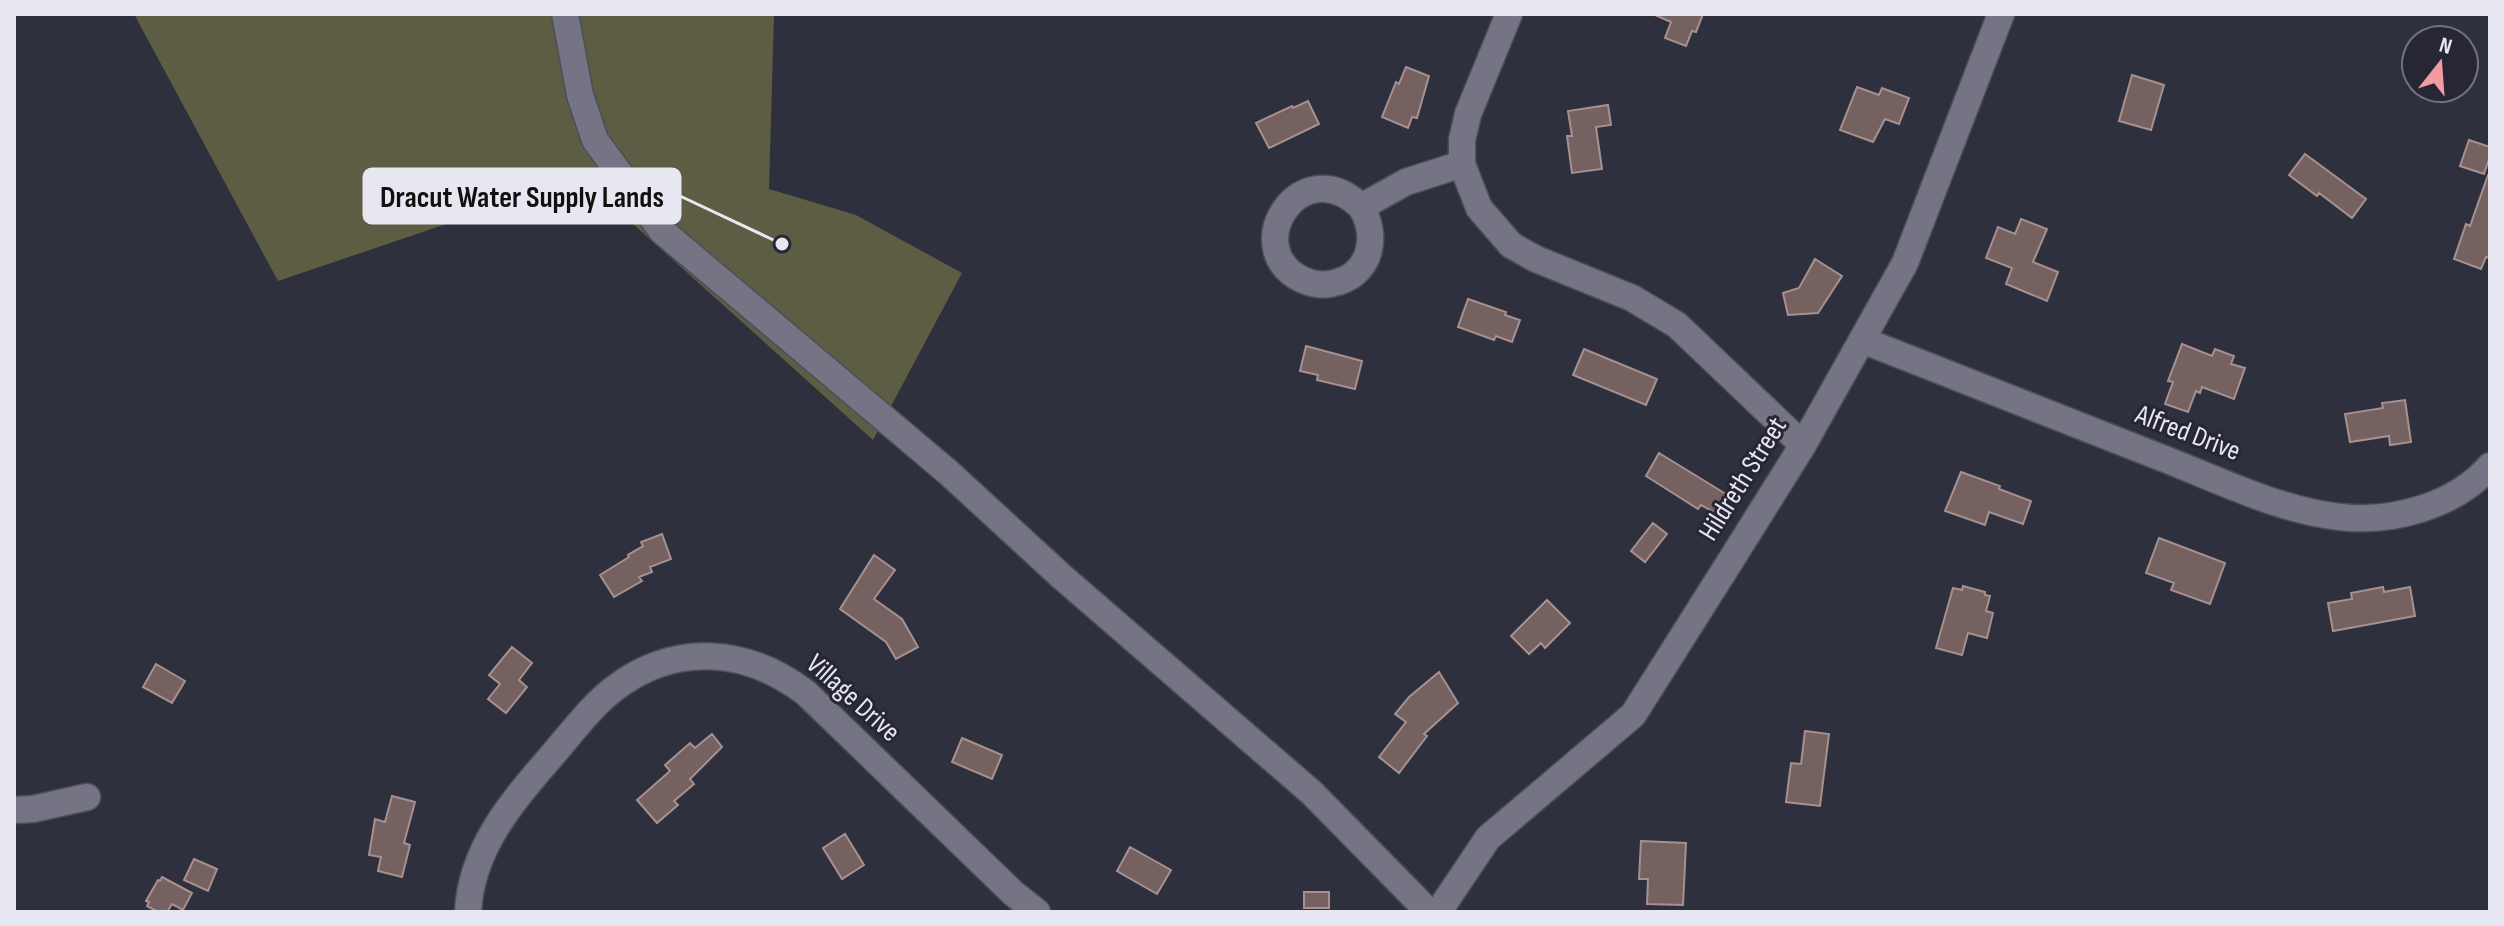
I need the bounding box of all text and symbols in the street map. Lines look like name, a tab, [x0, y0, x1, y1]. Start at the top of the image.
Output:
north arrow	[2400, 24, 2480, 104]
text: N	[2436, 32, 2455, 61]
callout: Dracut Water Supply Lands	[364, 169, 680, 223]
text: Dracut Water Supply Lands	[380, 180, 664, 216]
street label: Alfred Drive	[2130, 398, 2245, 468]
street label: Hildreth Street	[1692, 411, 1794, 547]
street label: Village Drive	[799, 647, 907, 749]

